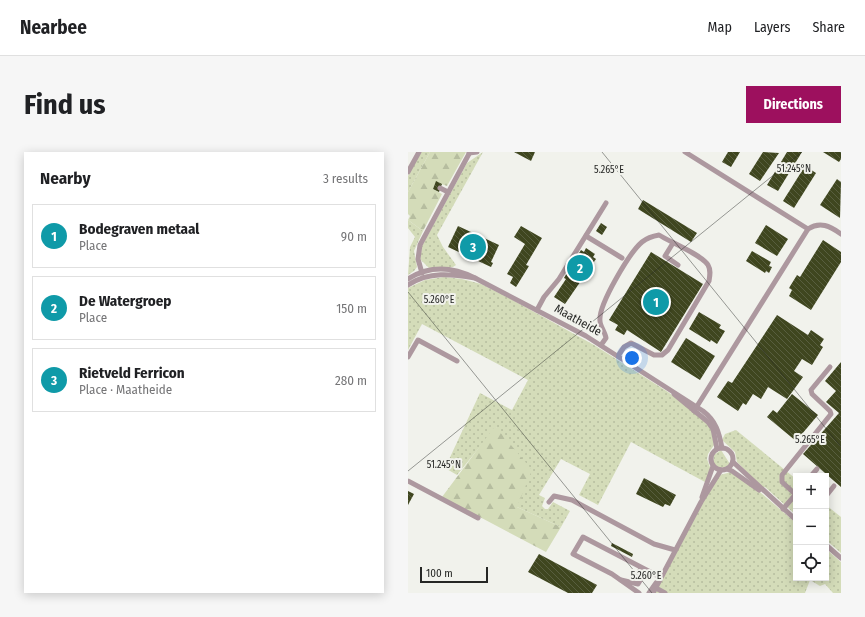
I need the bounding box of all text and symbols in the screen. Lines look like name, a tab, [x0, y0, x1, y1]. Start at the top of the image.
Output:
text: Nearbee	[20, 16, 87, 39]
text: Map	[708, 19, 732, 36]
text: Layers	[754, 19, 790, 36]
text: Share	[812, 19, 845, 36]
button: Directions	[746, 86, 841, 123]
text: Find us	[24, 88, 106, 121]
text: 51.245°N	[777, 163, 811, 175]
text: 5.265°E	[594, 164, 624, 176]
text: Nearby	[40, 168, 91, 189]
text: 3 results	[323, 171, 368, 186]
text: Bodegraven metaal	[79, 220, 199, 238]
text: 1	[51, 229, 57, 244]
text: 90 m	[341, 229, 367, 244]
pin: 3	[460, 232, 486, 262]
text: Place	[79, 238, 107, 253]
pin: 2	[567, 253, 593, 283]
pin: 1	[643, 287, 669, 317]
text: De Watergroep	[79, 292, 171, 310]
text: 5.260°E	[424, 294, 455, 306]
text: 2	[51, 301, 57, 316]
text: 150 m	[336, 301, 367, 316]
street label: Maatheide	[552, 301, 604, 339]
text: Place	[79, 310, 107, 325]
your location	[622, 348, 642, 368]
text: Rietveld Ferricon	[79, 364, 185, 382]
text: 3	[51, 373, 57, 388]
text: 280 m	[335, 373, 367, 388]
text: Place · Maatheide	[79, 382, 172, 397]
text: 5.265°E	[795, 434, 825, 446]
text: 51.245°N	[427, 459, 461, 471]
map controls	[793, 473, 829, 581]
button: +	[793, 473, 829, 509]
button: −	[793, 509, 829, 545]
button: locate	[793, 545, 829, 581]
scale bar	[420, 565, 488, 584]
text: 100 m	[426, 567, 453, 580]
text: 5.260°E	[631, 570, 662, 582]

